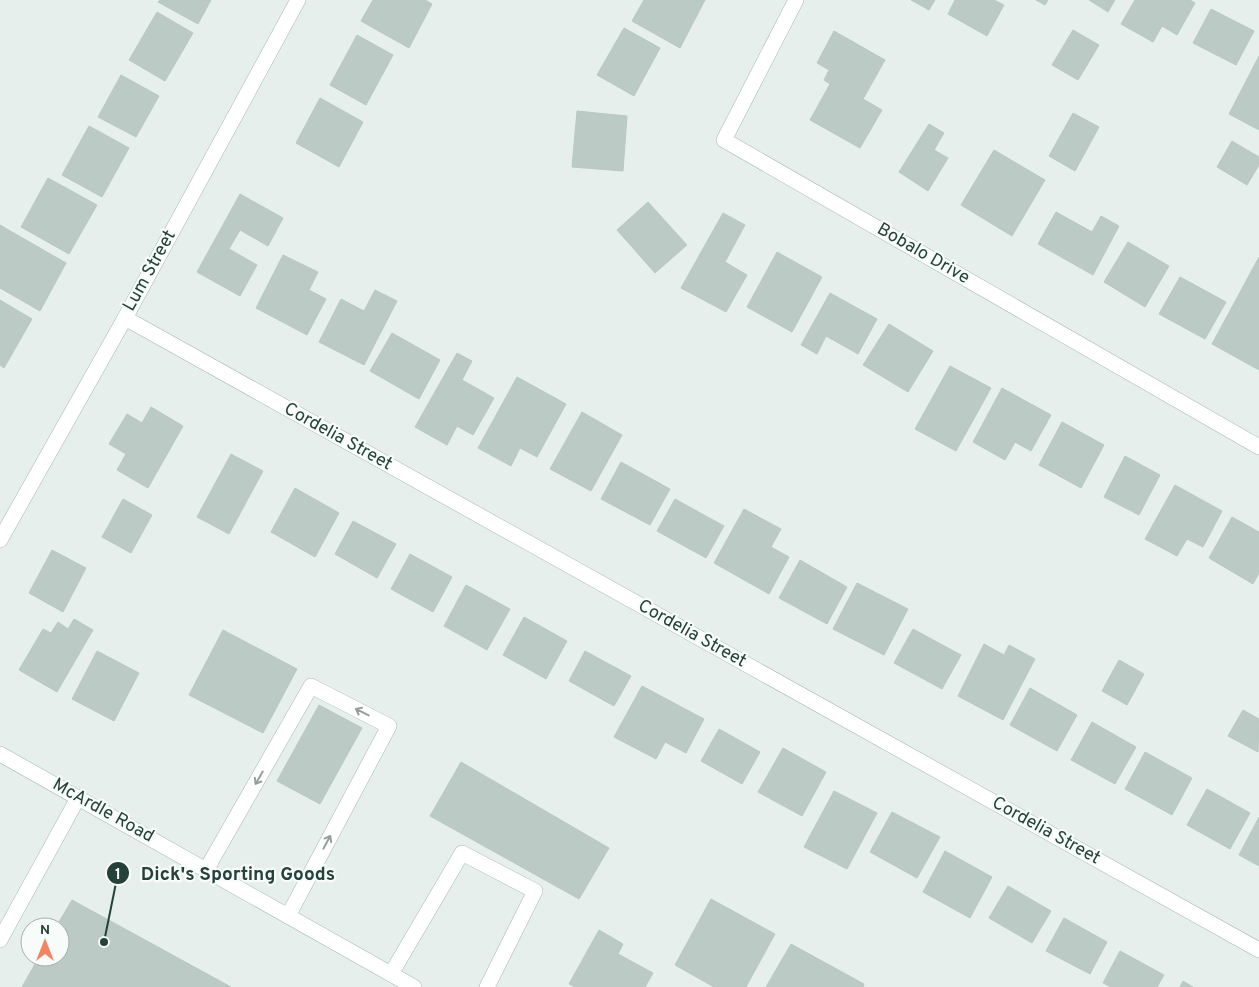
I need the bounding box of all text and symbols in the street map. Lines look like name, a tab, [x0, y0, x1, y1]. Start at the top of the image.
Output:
street label: Bobalo Drive	[872, 218, 974, 290]
street label: Lum Street	[118, 226, 182, 316]
street label: Cordelia Street	[280, 398, 396, 476]
street label: Cordelia Street	[634, 595, 750, 673]
one-way arrow	[355, 707, 370, 716]
one-way arrow	[253, 771, 263, 785]
street label: McArdle Road	[48, 774, 158, 848]
street label: Cordelia Street	[988, 792, 1104, 870]
one-way arrow	[323, 835, 332, 850]
callout: Dick's Sporting Goods	[106, 856, 345, 890]
text: Dick's Sporting Goods	[141, 863, 335, 887]
text: 1	[115, 866, 121, 885]
north arrow	[20, 917, 70, 967]
text: N	[40, 922, 50, 939]

